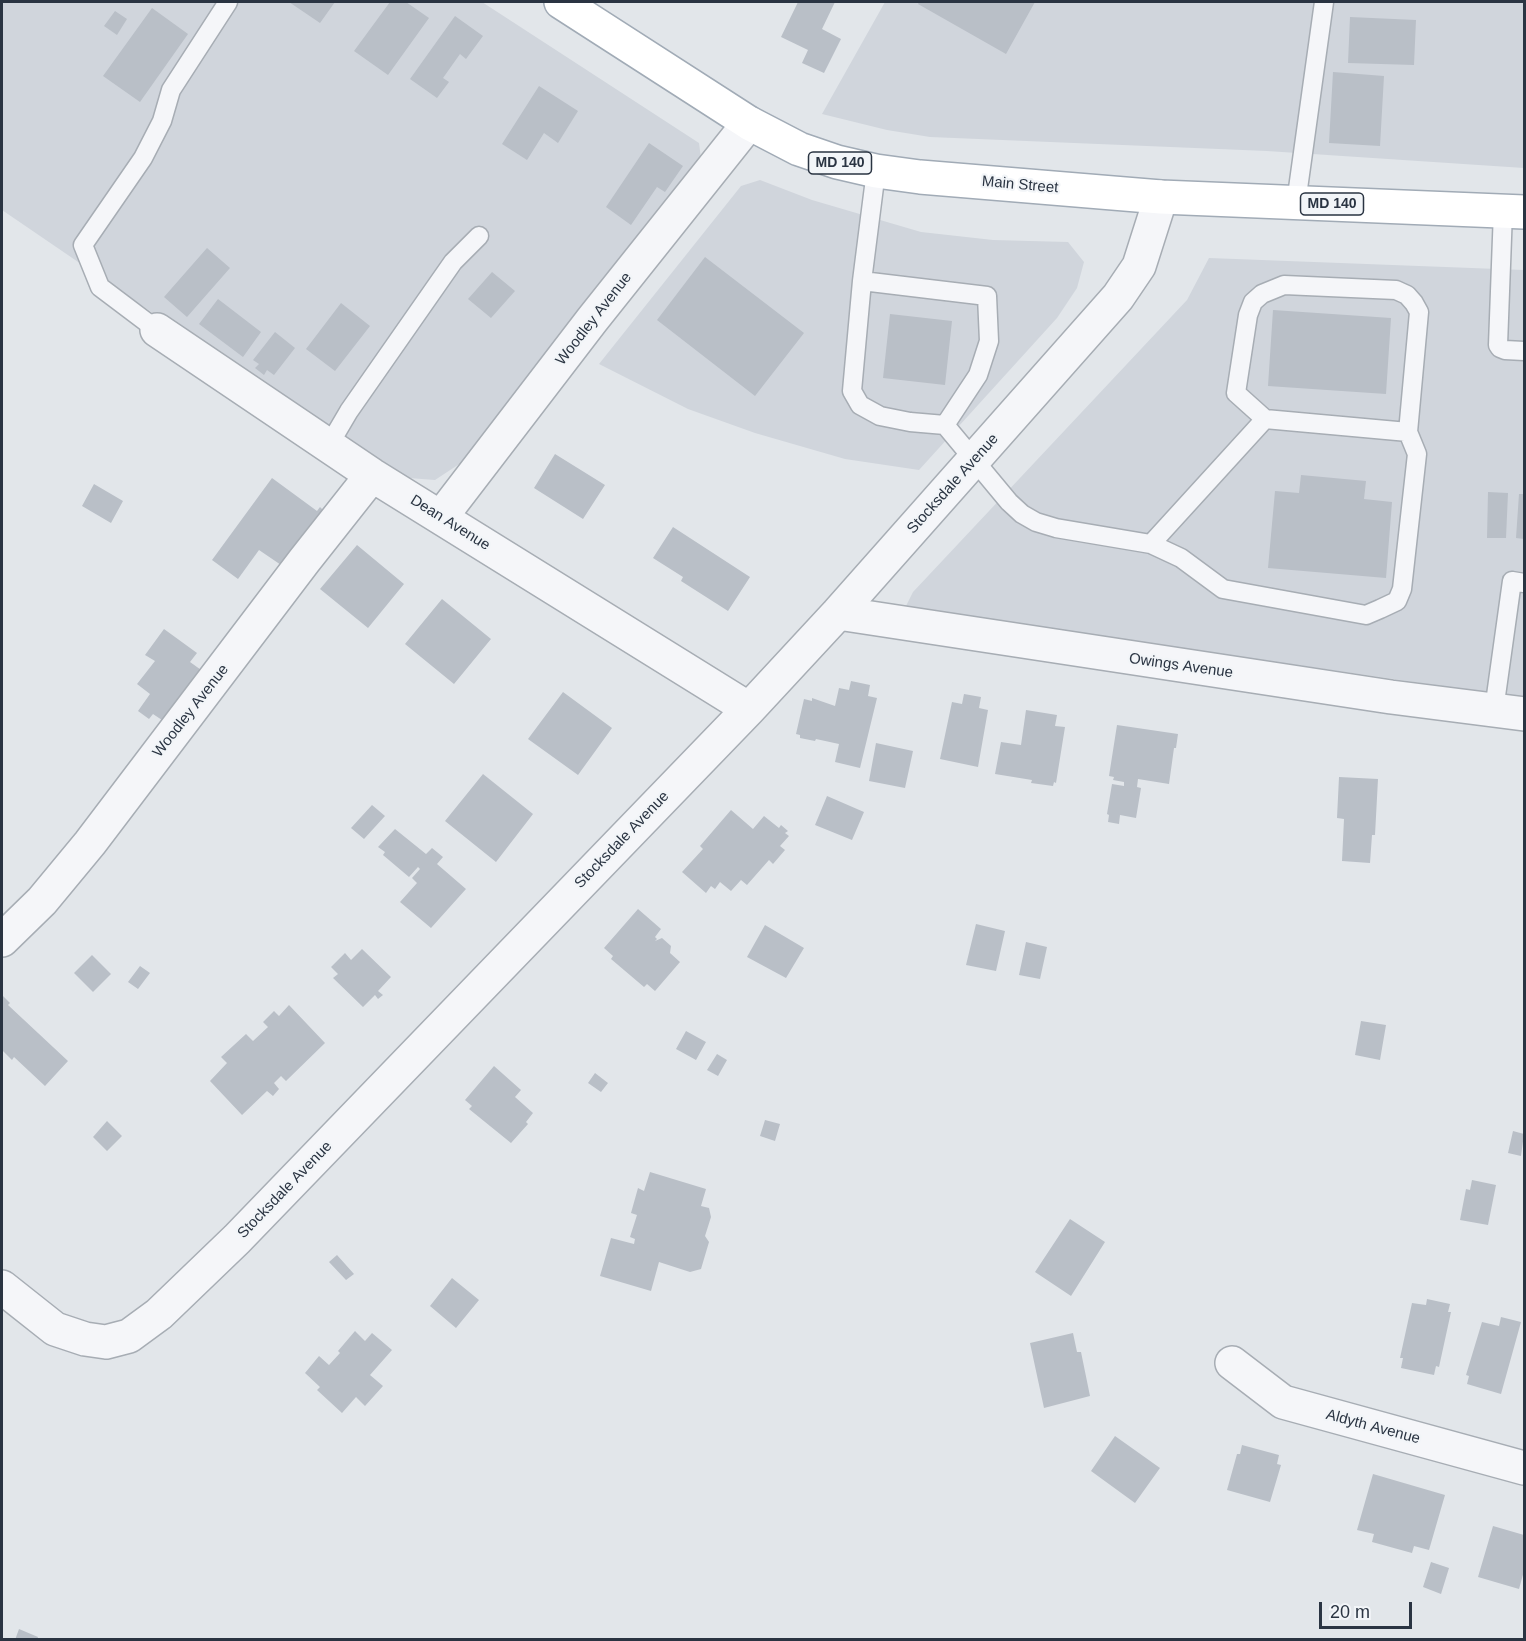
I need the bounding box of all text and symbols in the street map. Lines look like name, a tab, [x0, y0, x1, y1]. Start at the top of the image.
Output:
road number: MD 140	[808, 152, 872, 174]
street label: Main Street	[981, 173, 1059, 197]
road number: MD 140	[1300, 193, 1364, 215]
street label: Woodley Avenue	[552, 269, 636, 369]
street label: Stocksdale Avenue	[903, 430, 1003, 538]
street label: Dean Avenue	[407, 491, 493, 555]
street label: Owings Avenue	[1128, 650, 1234, 682]
street label: Woodley Avenue	[149, 661, 233, 761]
street label: Stocksdale Avenue	[571, 788, 673, 892]
street label: Stocksdale Avenue	[234, 1138, 336, 1242]
street label: Aldyth Avenue	[1324, 1406, 1422, 1448]
scale bar	[1322, 1590, 1415, 1628]
text: 20 m	[1330, 1602, 1370, 1622]

